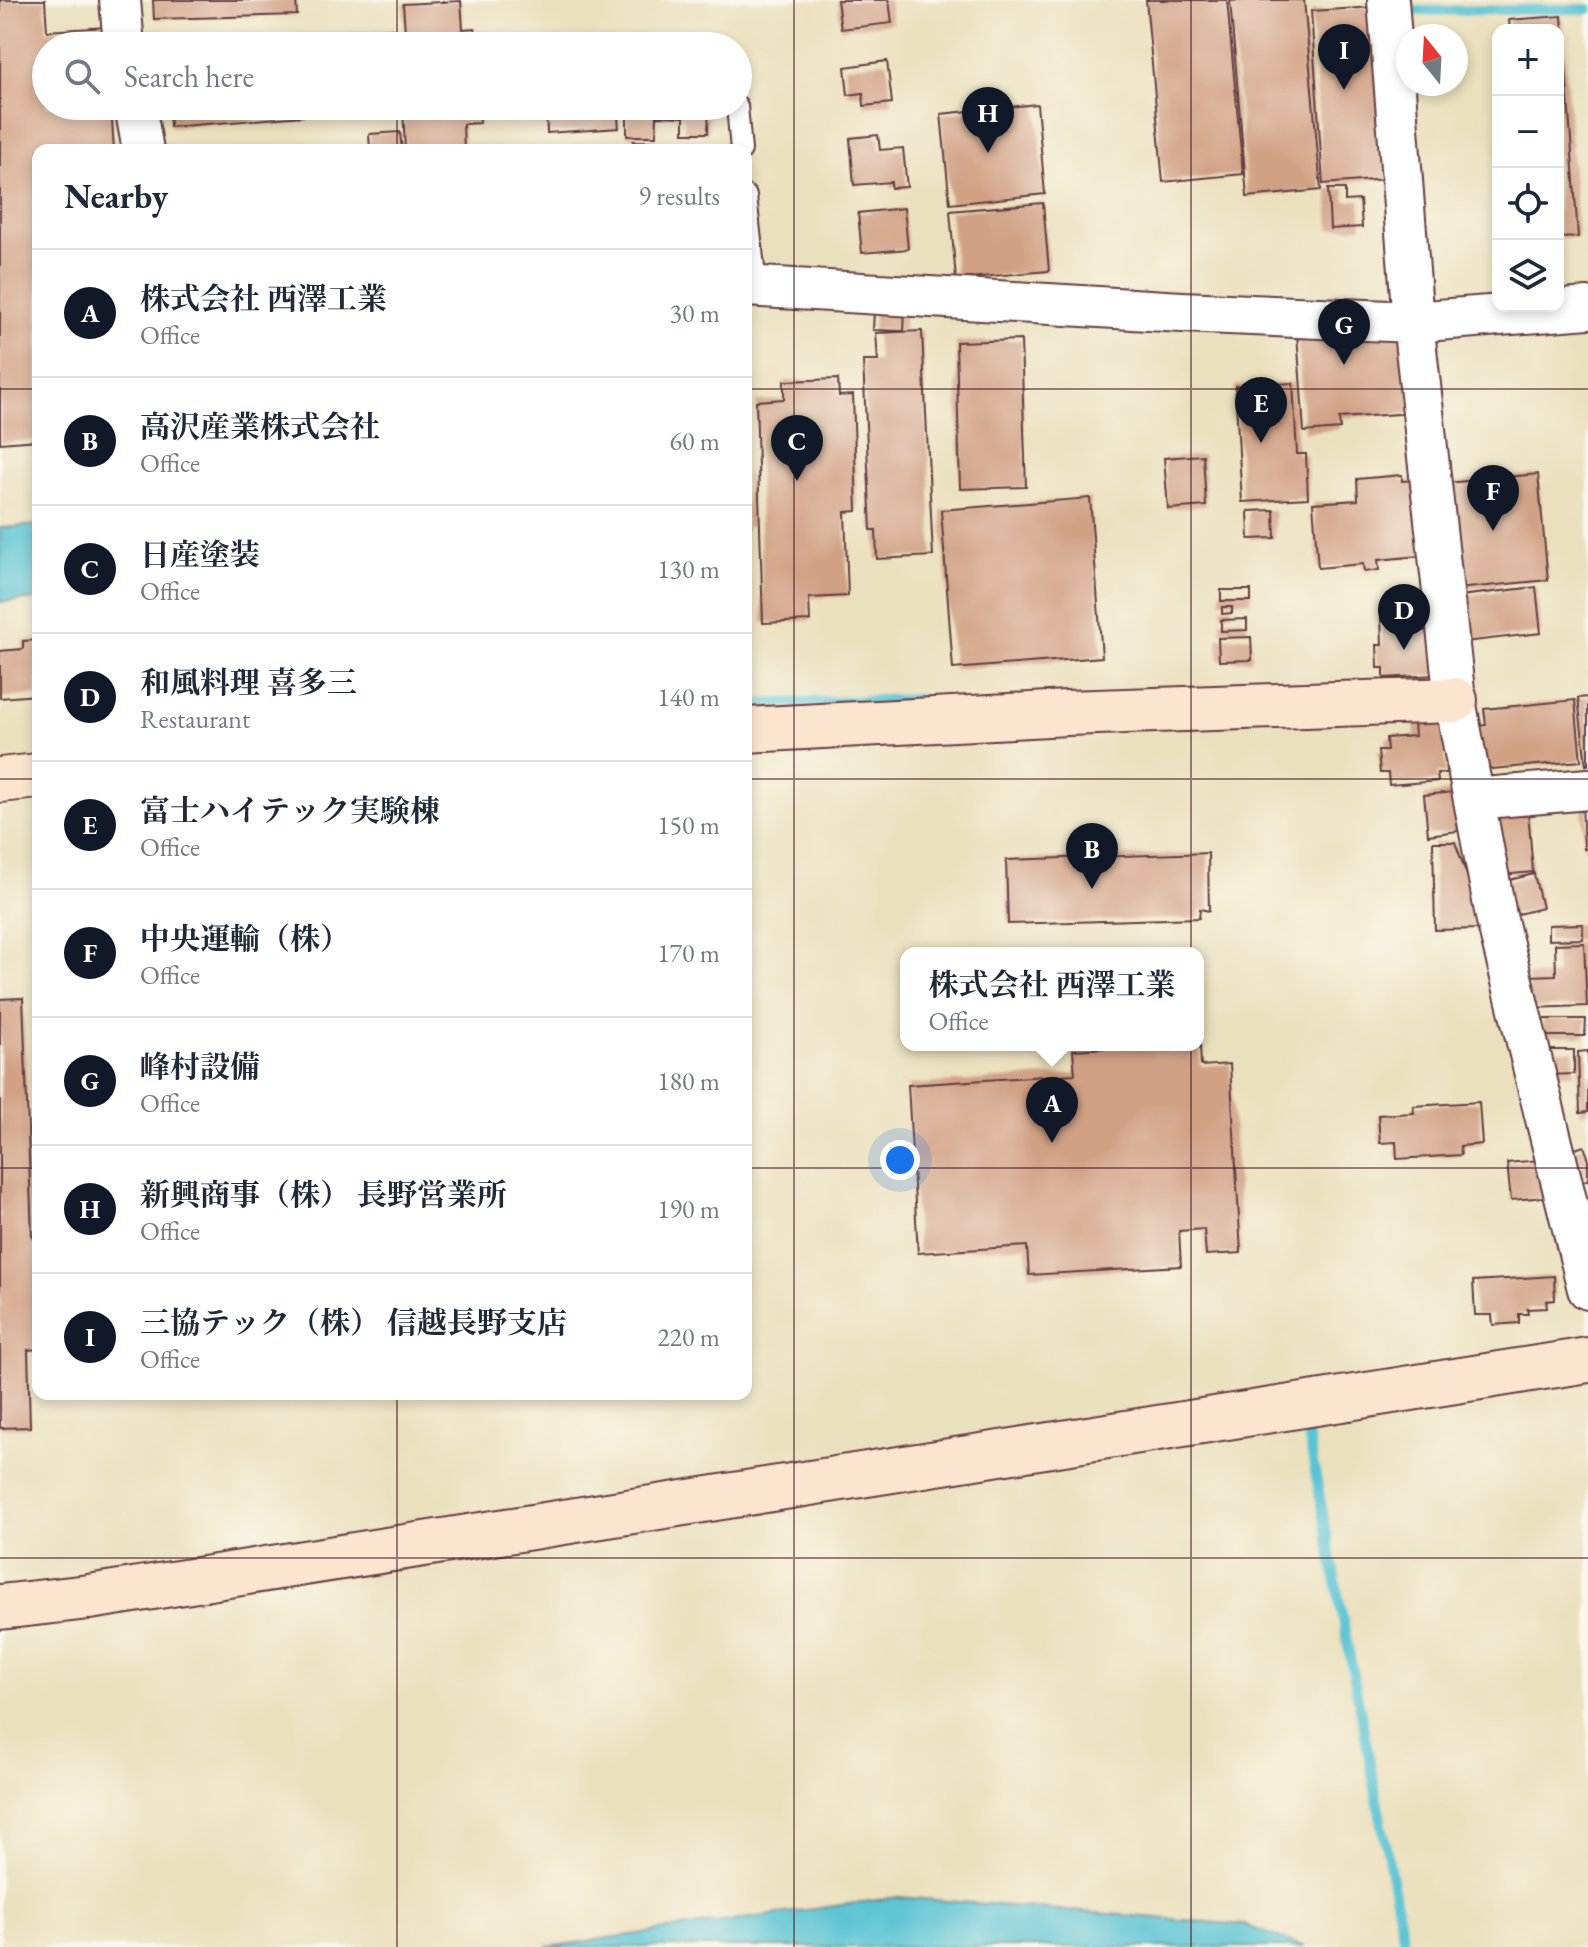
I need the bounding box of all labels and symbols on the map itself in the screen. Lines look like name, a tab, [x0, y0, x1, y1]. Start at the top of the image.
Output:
pin: I	[1318, 24, 1370, 90]
north arrow	[1396, 24, 1468, 96]
pin: H	[962, 87, 1014, 153]
pin: G	[1318, 299, 1370, 365]
pin: E	[1235, 377, 1287, 443]
pin: C	[771, 415, 823, 481]
pin: F	[1467, 465, 1519, 531]
pin: D	[1378, 584, 1430, 650]
pin: B	[1066, 823, 1118, 889]
pin: A	[1026, 1077, 1078, 1143]
your location	[880, 1140, 920, 1180]

